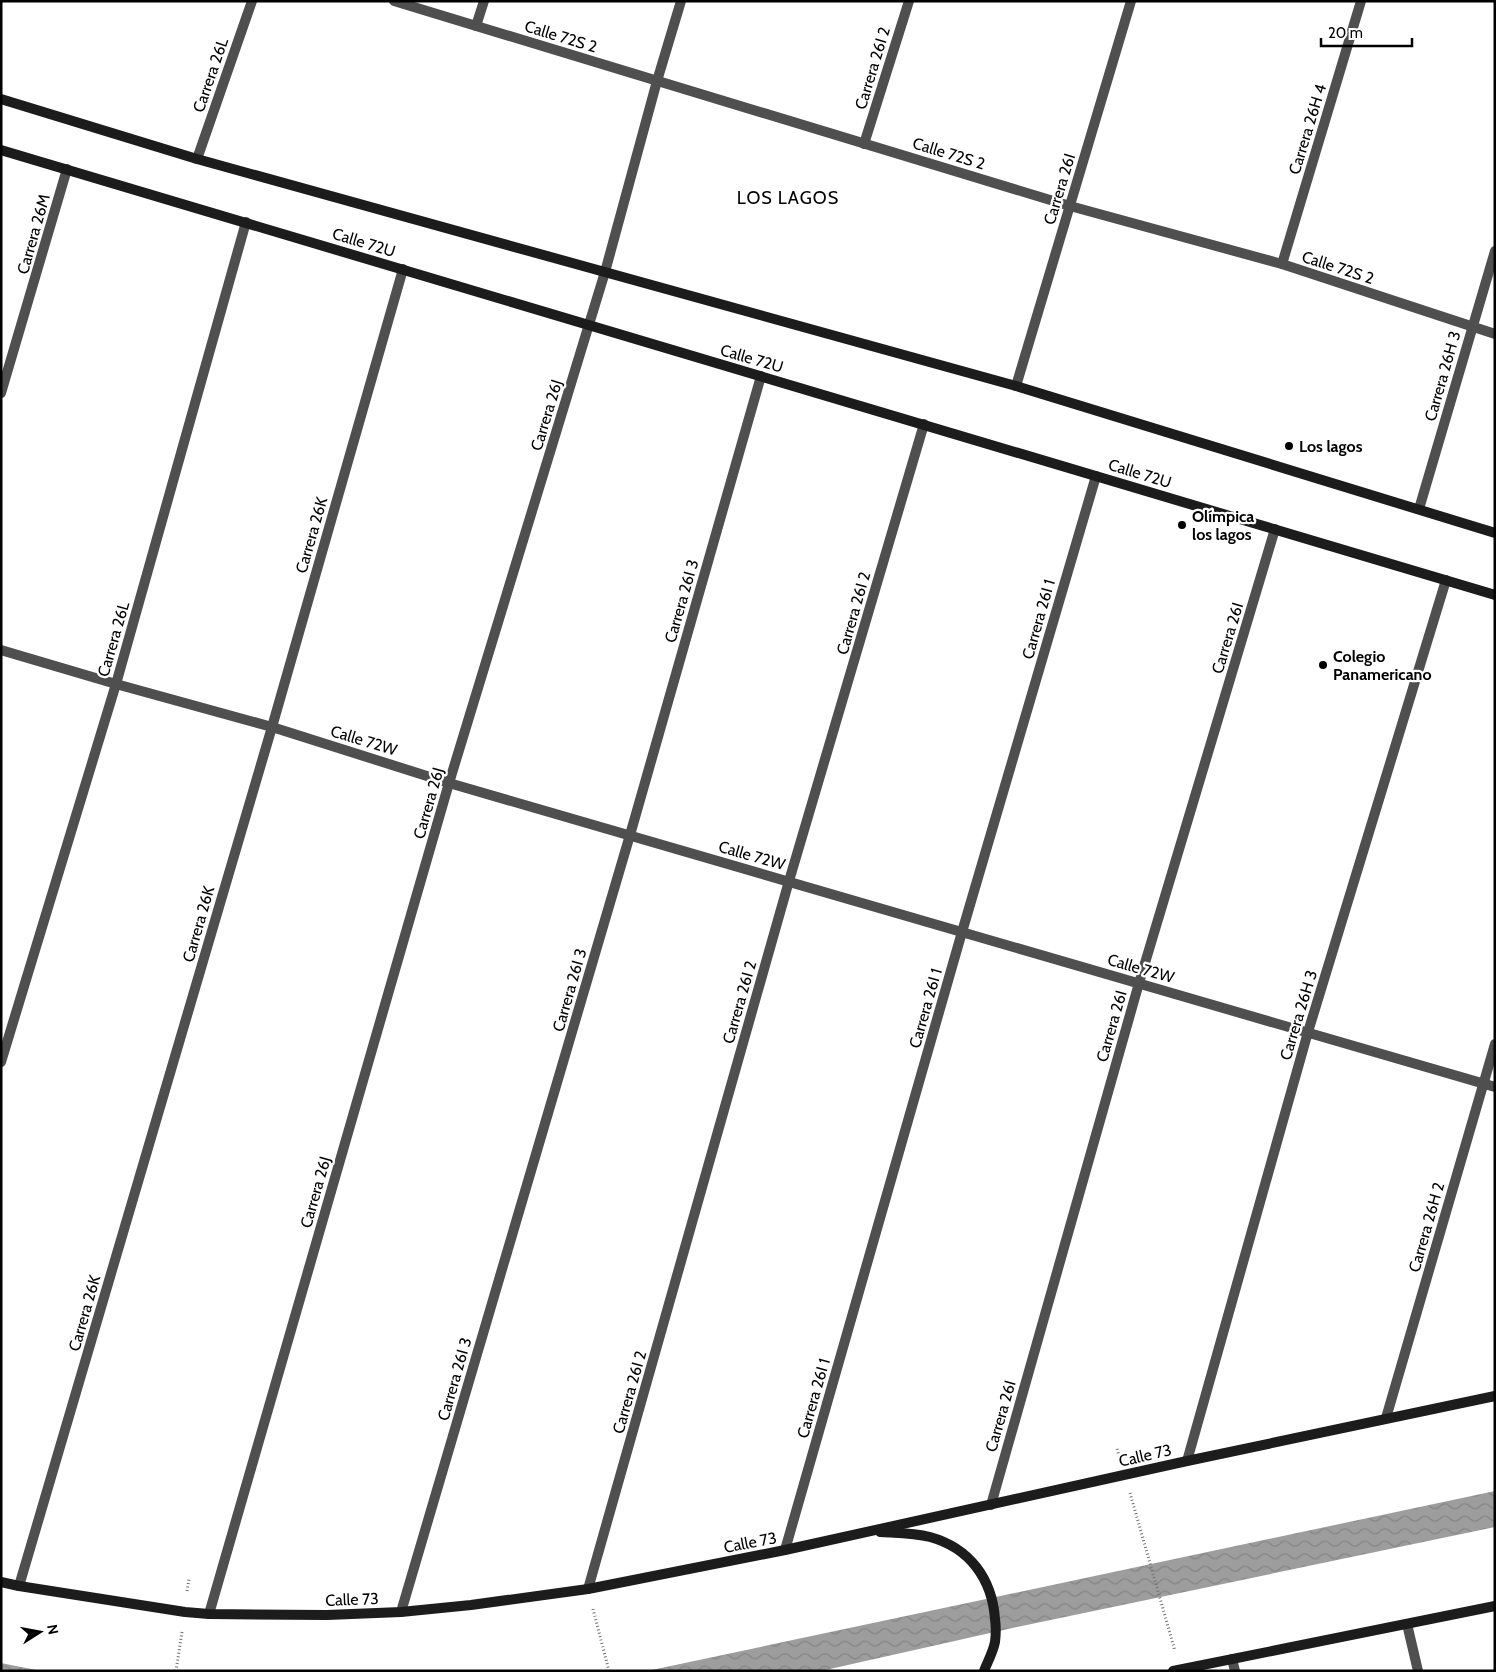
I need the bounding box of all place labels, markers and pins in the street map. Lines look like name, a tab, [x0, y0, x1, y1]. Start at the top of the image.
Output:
place label: Los lagos	[1299, 437, 1363, 456]
marker: Los lagos	[1283, 440, 1295, 452]
place label: Olímpica los lagos	[1192, 507, 1254, 544]
marker: Olímpica los lagos	[1176, 519, 1188, 531]
place label: Colegio Panamericano	[1333, 647, 1432, 684]
marker: Colegio Panamericano	[1317, 659, 1329, 671]

